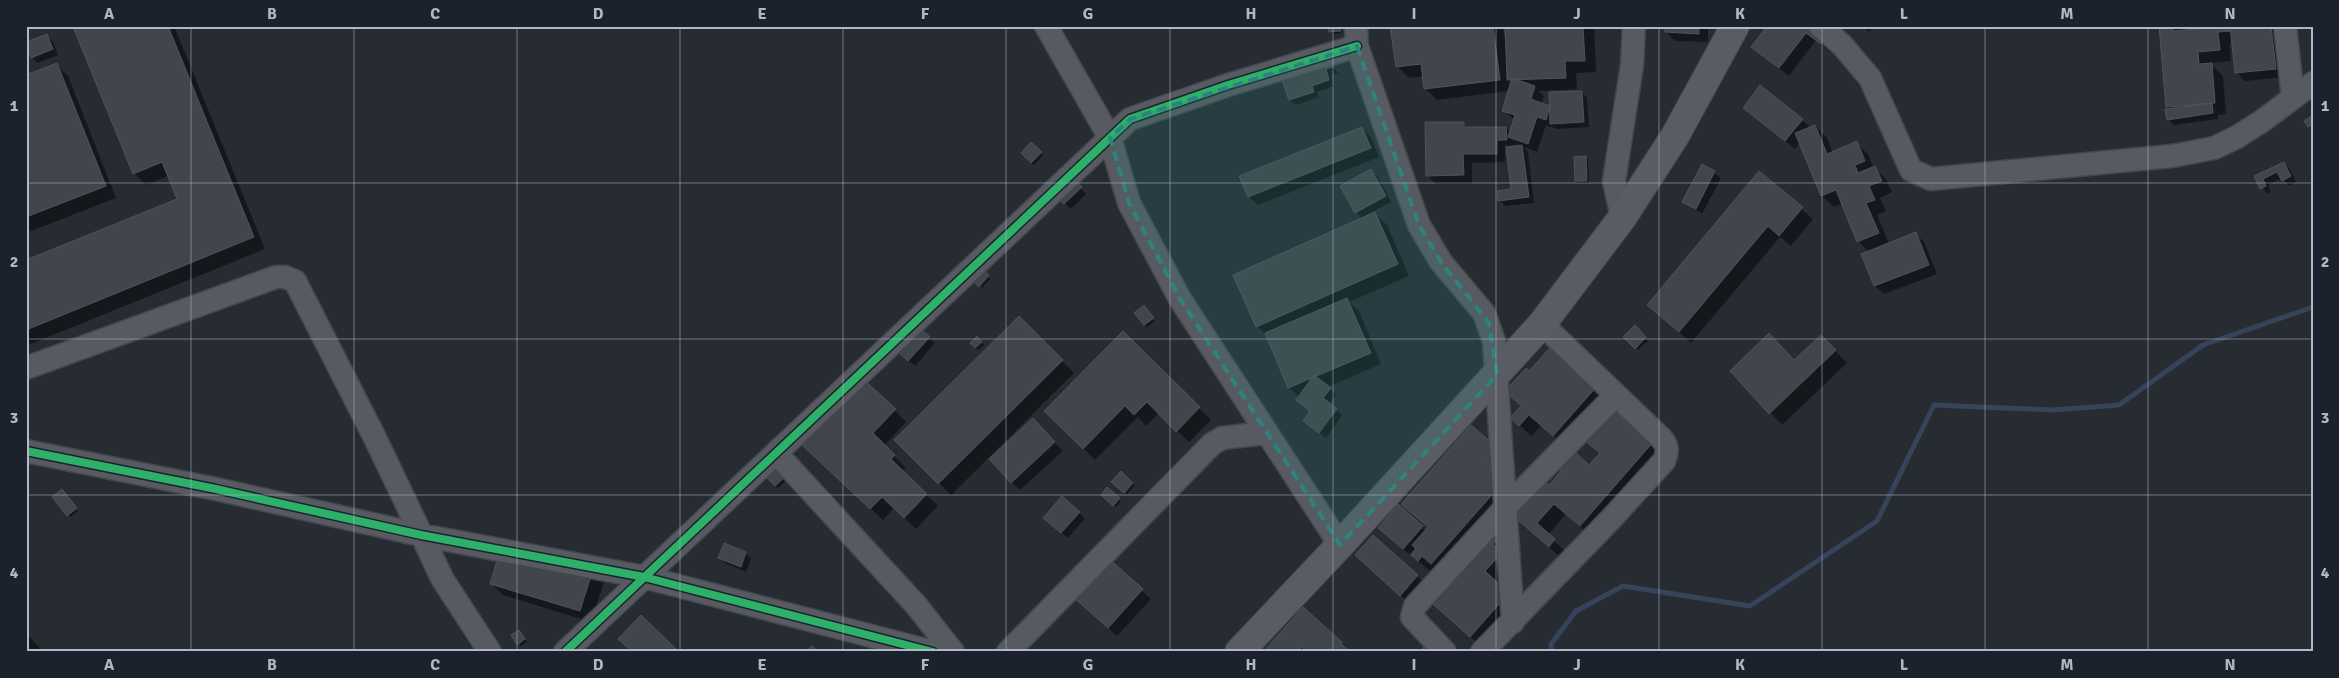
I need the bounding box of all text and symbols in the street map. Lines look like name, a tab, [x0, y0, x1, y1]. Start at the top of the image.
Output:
text: A	[104, 4, 115, 24]
text: B	[267, 4, 277, 24]
text: C	[430, 4, 440, 24]
text: D	[593, 4, 604, 24]
text: E	[757, 4, 767, 24]
text: F	[921, 4, 930, 24]
text: G	[1083, 4, 1093, 24]
text: H	[1246, 4, 1256, 24]
text: I	[1411, 4, 1417, 24]
text: J	[1573, 4, 1581, 24]
text: K	[1735, 4, 1745, 24]
text: L	[1900, 4, 1909, 24]
text: M	[2060, 4, 2074, 24]
text: N	[2224, 4, 2236, 24]
text: 1	[10, 96, 19, 116]
text: 1	[2321, 96, 2330, 116]
text: 2	[10, 252, 18, 272]
text: 2	[2321, 252, 2329, 272]
text: 3	[10, 408, 18, 428]
text: 3	[2321, 408, 2329, 428]
text: 4	[10, 563, 19, 583]
text: 4	[2321, 563, 2330, 583]
text: A	[104, 655, 115, 675]
text: B	[267, 655, 277, 675]
text: C	[430, 655, 440, 675]
text: D	[593, 655, 604, 675]
text: E	[757, 655, 767, 675]
text: F	[921, 655, 930, 675]
text: G	[1083, 655, 1093, 675]
text: H	[1246, 655, 1256, 675]
text: I	[1411, 655, 1417, 675]
text: J	[1573, 655, 1581, 675]
text: K	[1735, 655, 1745, 675]
text: L	[1900, 655, 1909, 675]
text: M	[2060, 655, 2074, 675]
text: N	[2224, 655, 2236, 675]

